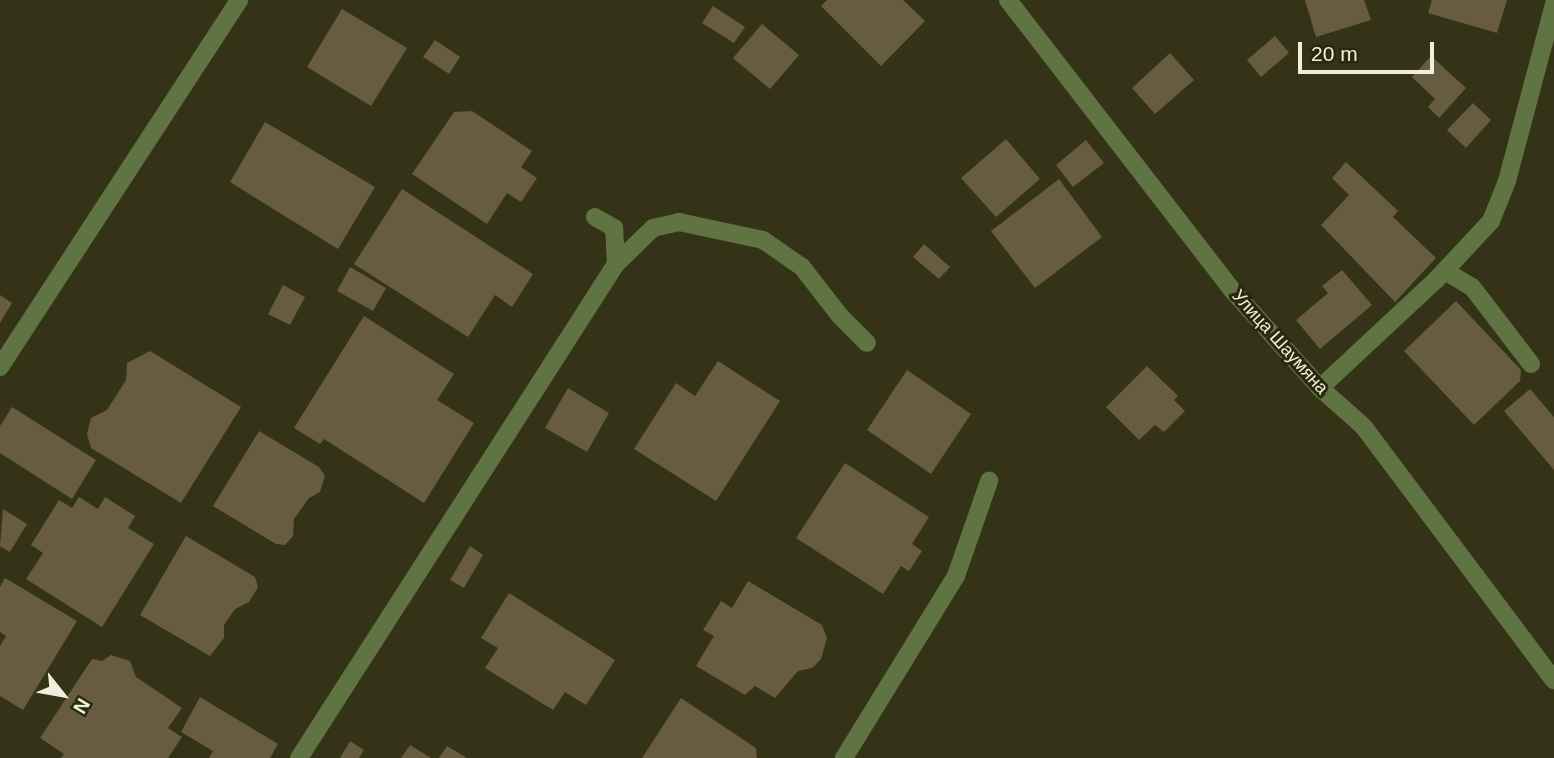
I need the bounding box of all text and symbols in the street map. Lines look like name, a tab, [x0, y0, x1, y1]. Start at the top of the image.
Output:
scale bar	[1302, 28, 1438, 72]
text: 20 m	[1311, 42, 1358, 65]
street label: Улица Шаумяна	[1227, 285, 1333, 399]
north arrow	[28, 660, 98, 730]
text: N	[69, 695, 94, 717]

